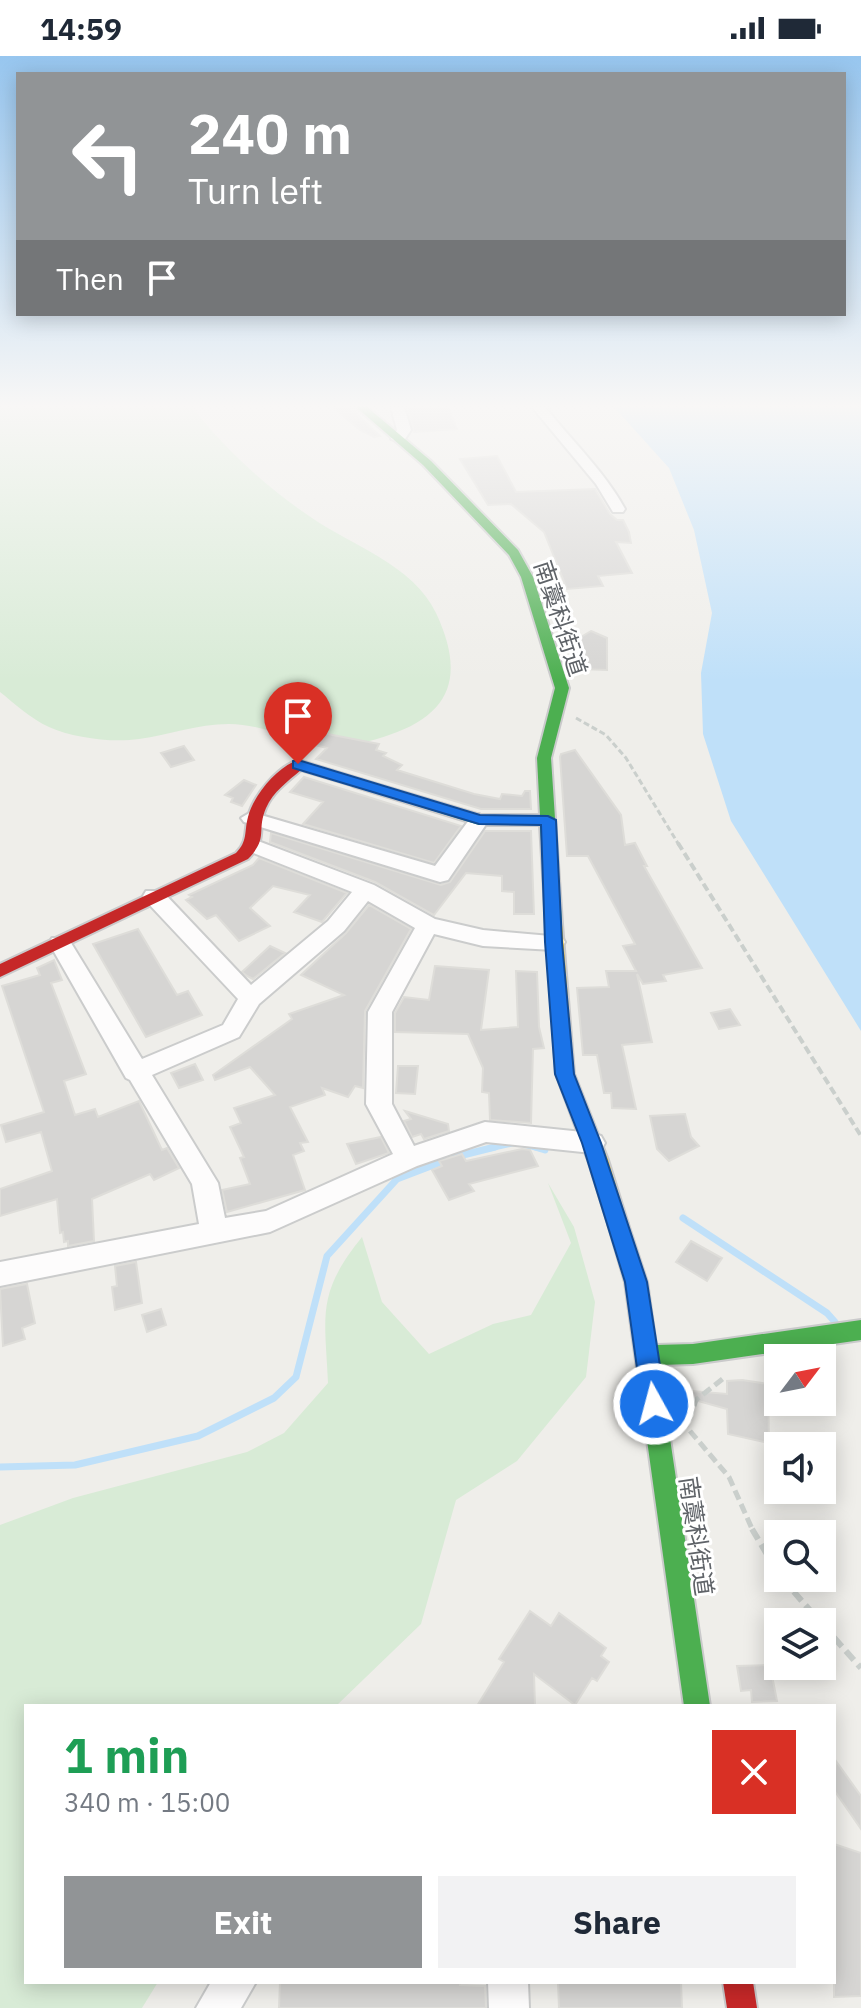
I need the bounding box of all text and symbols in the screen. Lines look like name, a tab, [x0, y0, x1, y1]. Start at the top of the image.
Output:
text: 14:59	[40, 9, 122, 48]
text: 240 m	[188, 97, 352, 169]
icon: left	[56, 104, 160, 208]
text: Turn left	[188, 167, 323, 214]
icon: arrive	[140, 256, 184, 300]
text: Then	[56, 259, 124, 298]
street label: 南藁科街道	[527, 556, 595, 680]
pin	[264, 682, 332, 764]
icon: arrive	[276, 694, 320, 738]
north arrow	[764, 1344, 836, 1416]
map controls	[764, 1344, 836, 1680]
position arrow	[612, 1362, 696, 1446]
button: sound	[764, 1432, 836, 1504]
street label: 南藁科街道	[673, 1474, 721, 1598]
button: search	[764, 1520, 836, 1592]
button: layers	[764, 1608, 836, 1680]
text: 1 min	[64, 1724, 189, 1786]
button: close	[712, 1730, 796, 1814]
text: 340 m · 15:00	[64, 1785, 230, 1819]
button: Exit	[64, 1876, 422, 1968]
button: Share	[438, 1876, 796, 1968]

